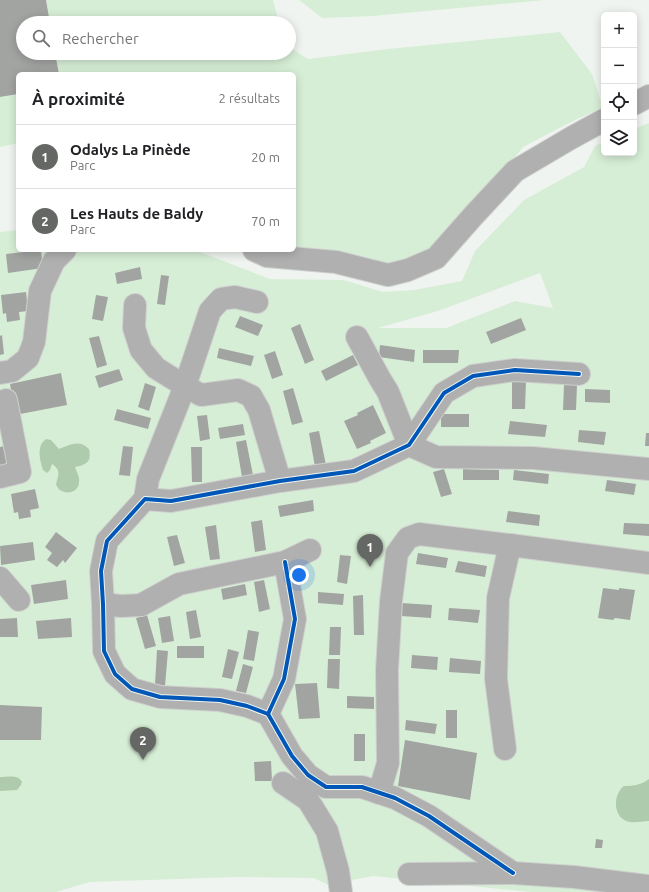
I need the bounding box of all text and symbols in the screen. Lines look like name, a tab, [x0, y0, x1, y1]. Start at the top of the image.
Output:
map controls	[601, 12, 637, 156]
button: +	[601, 12, 637, 48]
search box	[16, 16, 296, 60]
icon: search	[30, 27, 52, 49]
text: Rechercher	[62, 30, 139, 47]
button: −	[601, 48, 637, 84]
button: locate	[601, 84, 637, 120]
text: À proximité	[32, 89, 125, 108]
text: 2 résultats	[219, 91, 280, 105]
button: layers	[601, 120, 637, 156]
text: Odalys La Pinède	[70, 141, 191, 158]
text: 1	[41, 150, 49, 164]
text: 20 m	[251, 150, 280, 164]
text: Parc	[70, 158, 95, 172]
text: Les Hauts de Baldy	[70, 205, 203, 222]
text: 2	[41, 214, 49, 228]
text: 70 m	[251, 214, 280, 228]
text: Parc	[70, 222, 95, 236]
pin: 1	[357, 534, 383, 567]
your location	[289, 565, 309, 585]
pin: 2	[130, 727, 156, 760]

